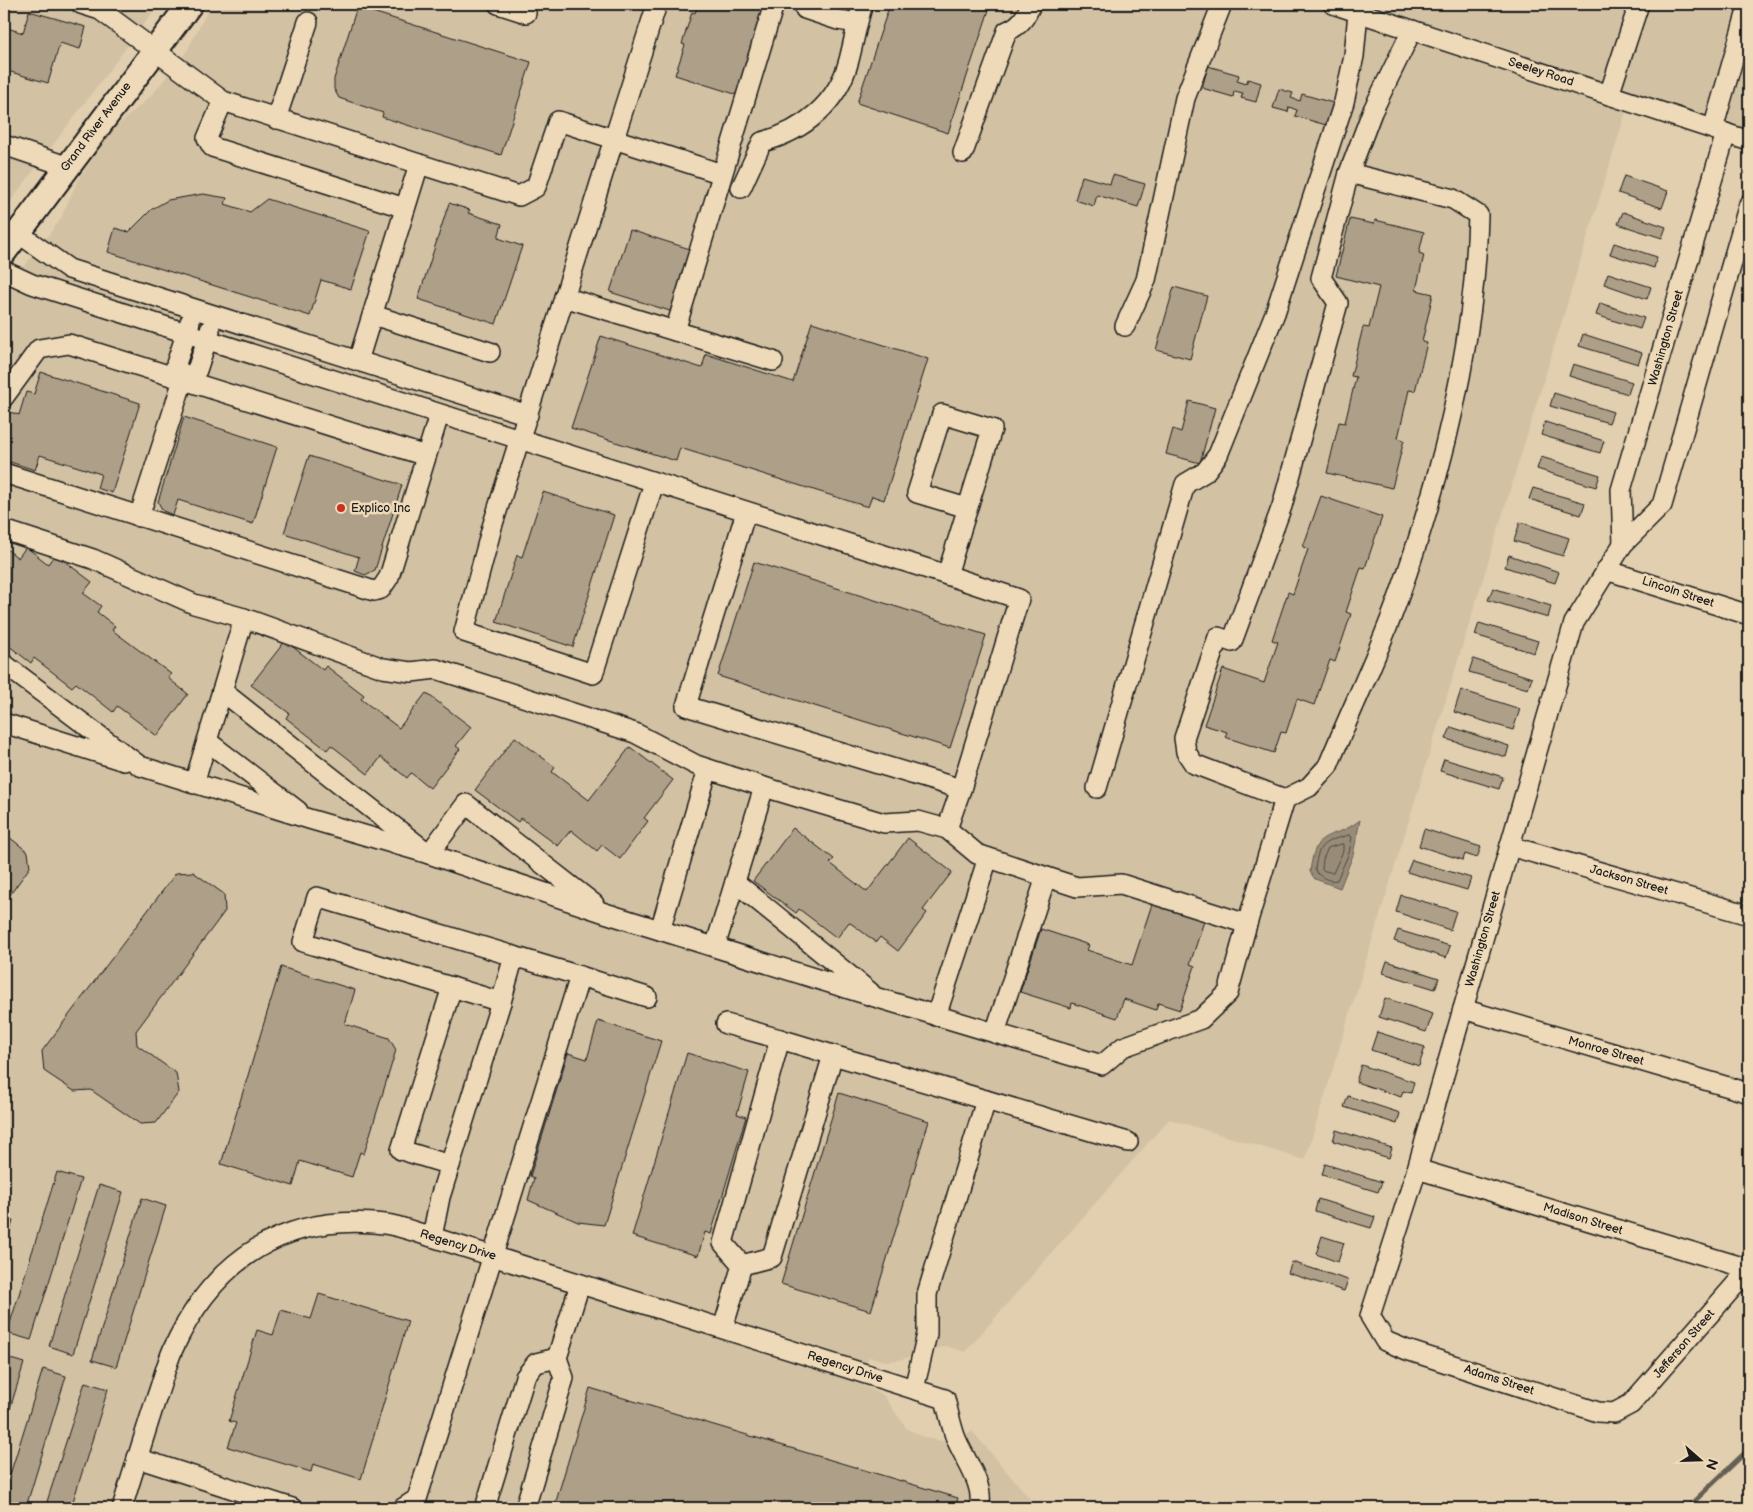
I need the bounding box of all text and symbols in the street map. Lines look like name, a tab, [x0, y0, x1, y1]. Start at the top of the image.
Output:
street label: Seeley Road	[1506, 54, 1576, 90]
street label: Grand River Avenue	[57, 79, 135, 175]
street label: Washington Street	[1645, 288, 1687, 388]
place label: Explico Inc	[351, 501, 410, 516]
marker: Explico Inc	[335, 502, 347, 514]
street label: Lincoln Street	[1640, 573, 1716, 611]
street label: Jackson Street	[1588, 862, 1670, 898]
street label: Washington Street	[1462, 889, 1504, 989]
street label: Monroe Street	[1566, 1033, 1646, 1069]
street label: Madison Street	[1541, 1200, 1625, 1238]
street label: Regency Drive	[418, 1226, 498, 1264]
street label: Jefferson Street	[1650, 1306, 1718, 1381]
street label: Regency Drive	[805, 1348, 885, 1386]
street label: Adams Street	[1462, 1362, 1536, 1398]
north arrow	[1676, 1434, 1726, 1484]
text: N	[1702, 1456, 1722, 1472]

